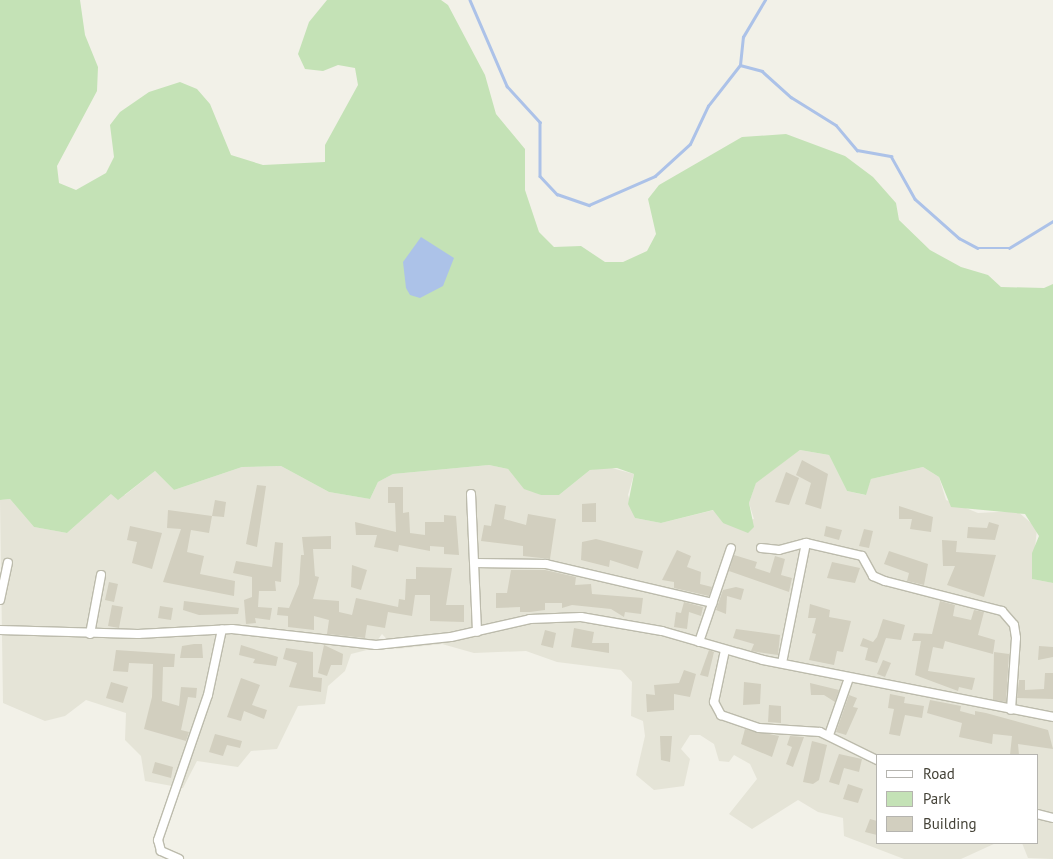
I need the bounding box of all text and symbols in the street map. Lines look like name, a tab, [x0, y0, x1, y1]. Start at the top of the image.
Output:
legend	[876, 754, 1038, 844]
text: Road	[923, 764, 955, 783]
text: Park	[923, 789, 951, 808]
text: Building	[923, 814, 977, 833]

